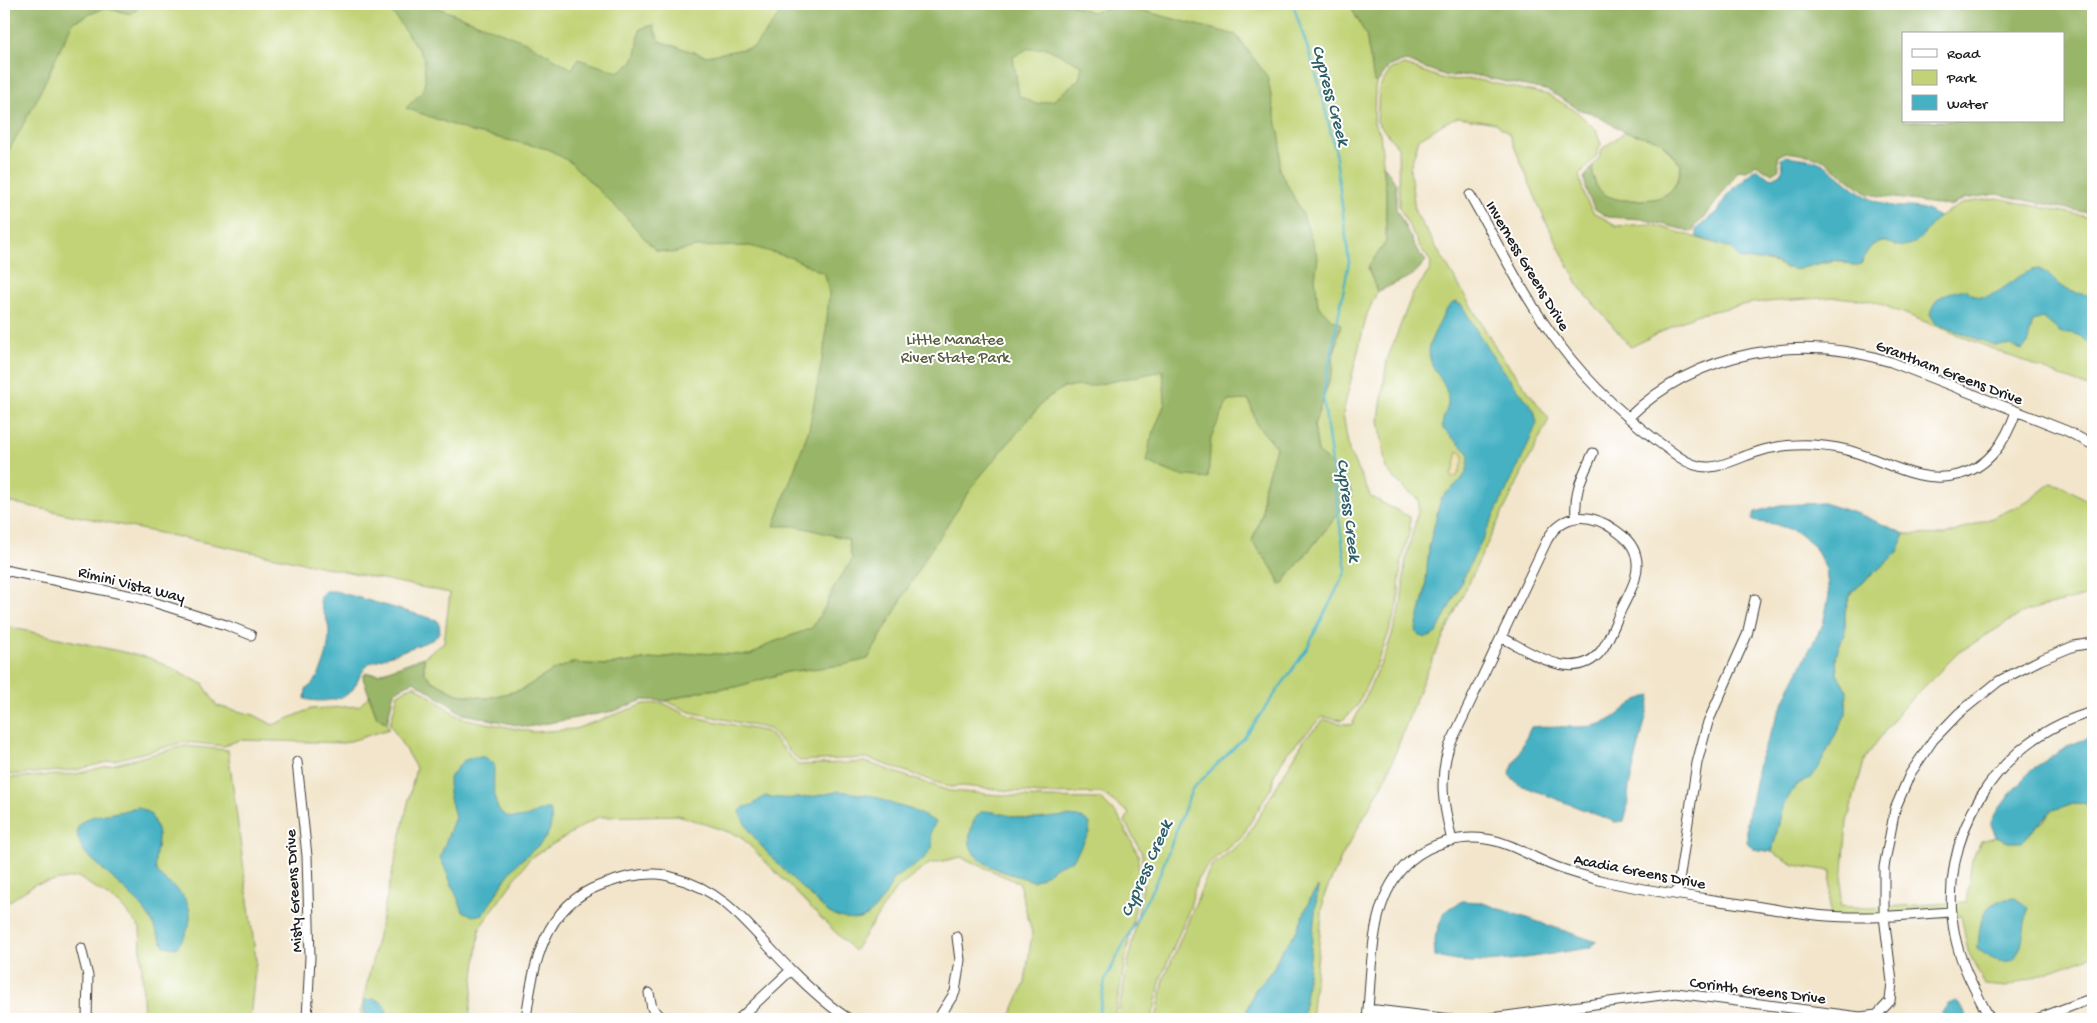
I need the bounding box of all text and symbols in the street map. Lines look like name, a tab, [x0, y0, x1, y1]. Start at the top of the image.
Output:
legend	[1902, 32, 2064, 122]
water label: Cypress Creek	[1306, 43, 1354, 150]
text: Road	[1947, 46, 1981, 64]
text: Park	[1946, 70, 1977, 88]
text: Water	[1947, 96, 1989, 114]
street label: Inverness Greens Drive	[1480, 198, 1573, 336]
park label: Little Manatee River State Park	[901, 332, 1011, 369]
street label: Grantham Greens Drive	[1873, 337, 2026, 411]
water label: Cypress Creek	[1331, 458, 1364, 565]
street label: Rimini Vista Way	[76, 564, 187, 609]
water label: Cypress Creek	[1117, 816, 1179, 921]
street label: Misty Greens Drive	[283, 828, 308, 953]
street label: Acadia Greens Drive	[1572, 851, 1707, 896]
street label: Corinth Greens Drive	[1688, 975, 1827, 1010]

